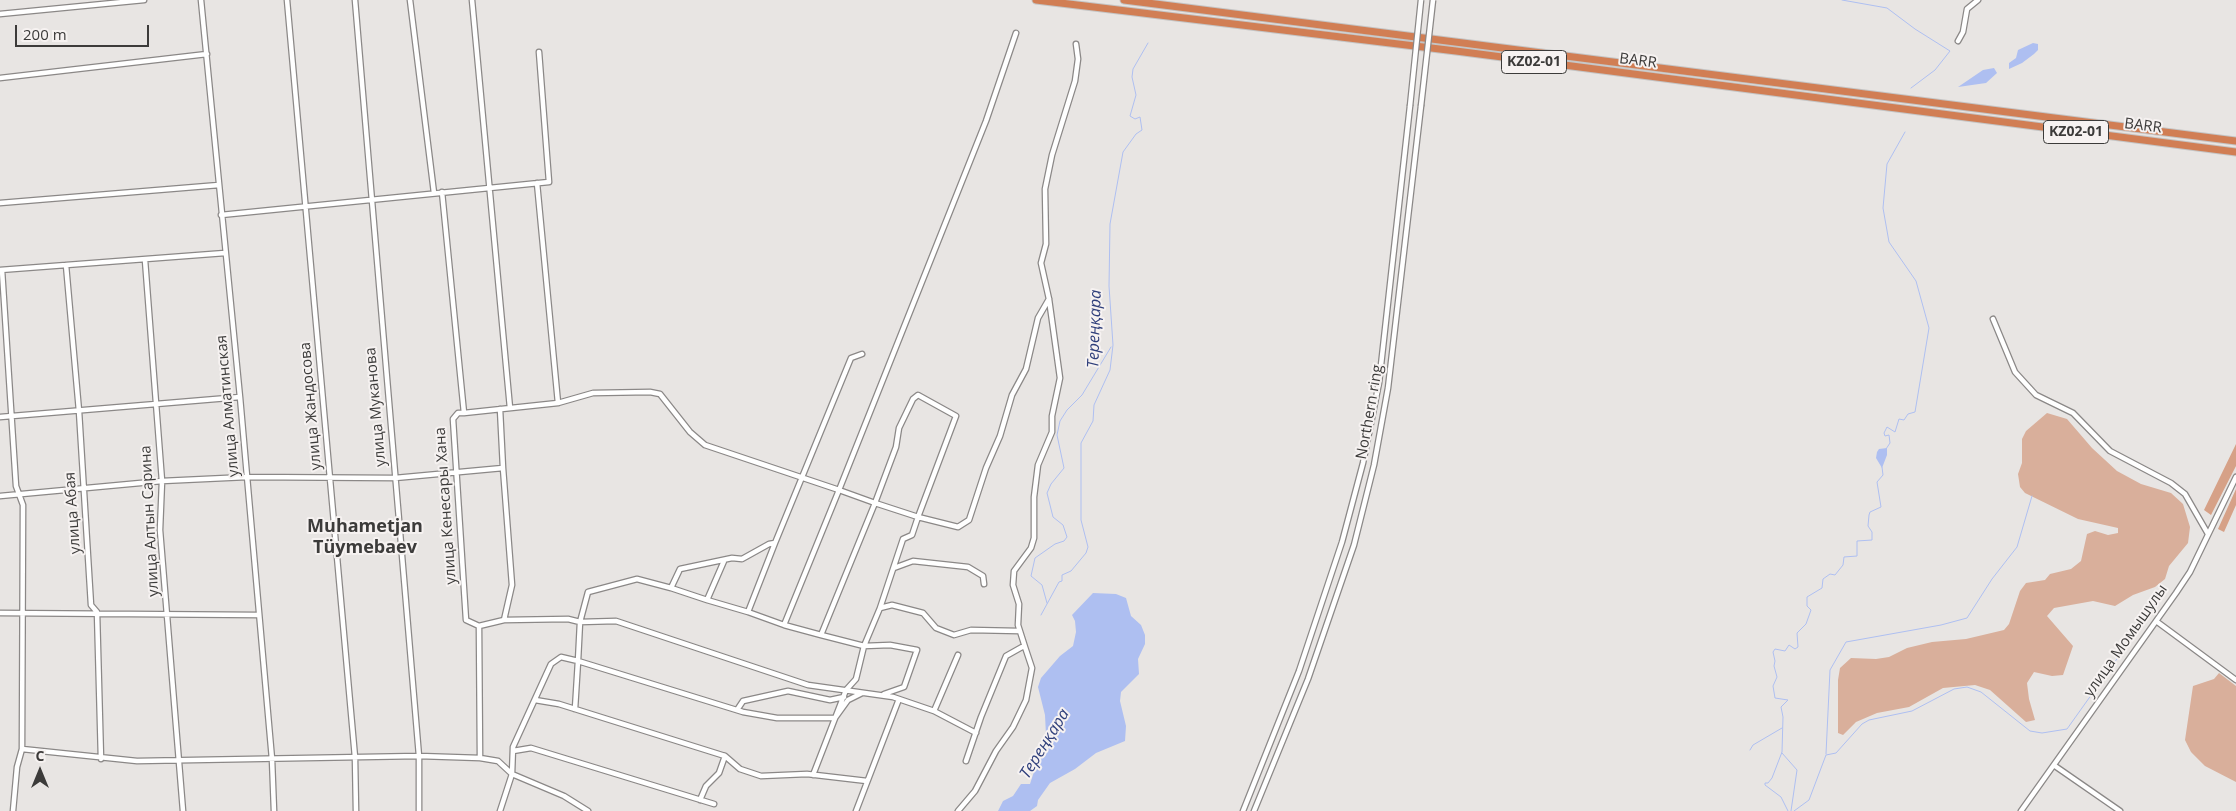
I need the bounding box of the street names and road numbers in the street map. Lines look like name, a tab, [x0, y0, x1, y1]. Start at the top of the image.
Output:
street label: BARR	[1618, 50, 1658, 72]
road number: KZ02-01	[1502, 51, 1566, 74]
street label: BARR	[2123, 115, 2163, 137]
road number: KZ02-01	[2044, 120, 2108, 144]
street label: улица Алматинская	[213, 334, 243, 478]
street label: улица Жандосова	[296, 341, 326, 471]
street label: улица Муканова	[362, 347, 390, 467]
street label: Northern ring	[1353, 363, 1387, 461]
street label: улица Кенесары Хана	[432, 427, 460, 585]
street label: улица Алтын Сарина	[137, 445, 163, 597]
street label: улица Абая	[61, 471, 85, 555]
street label: улица Момышулы	[2080, 581, 2172, 701]

